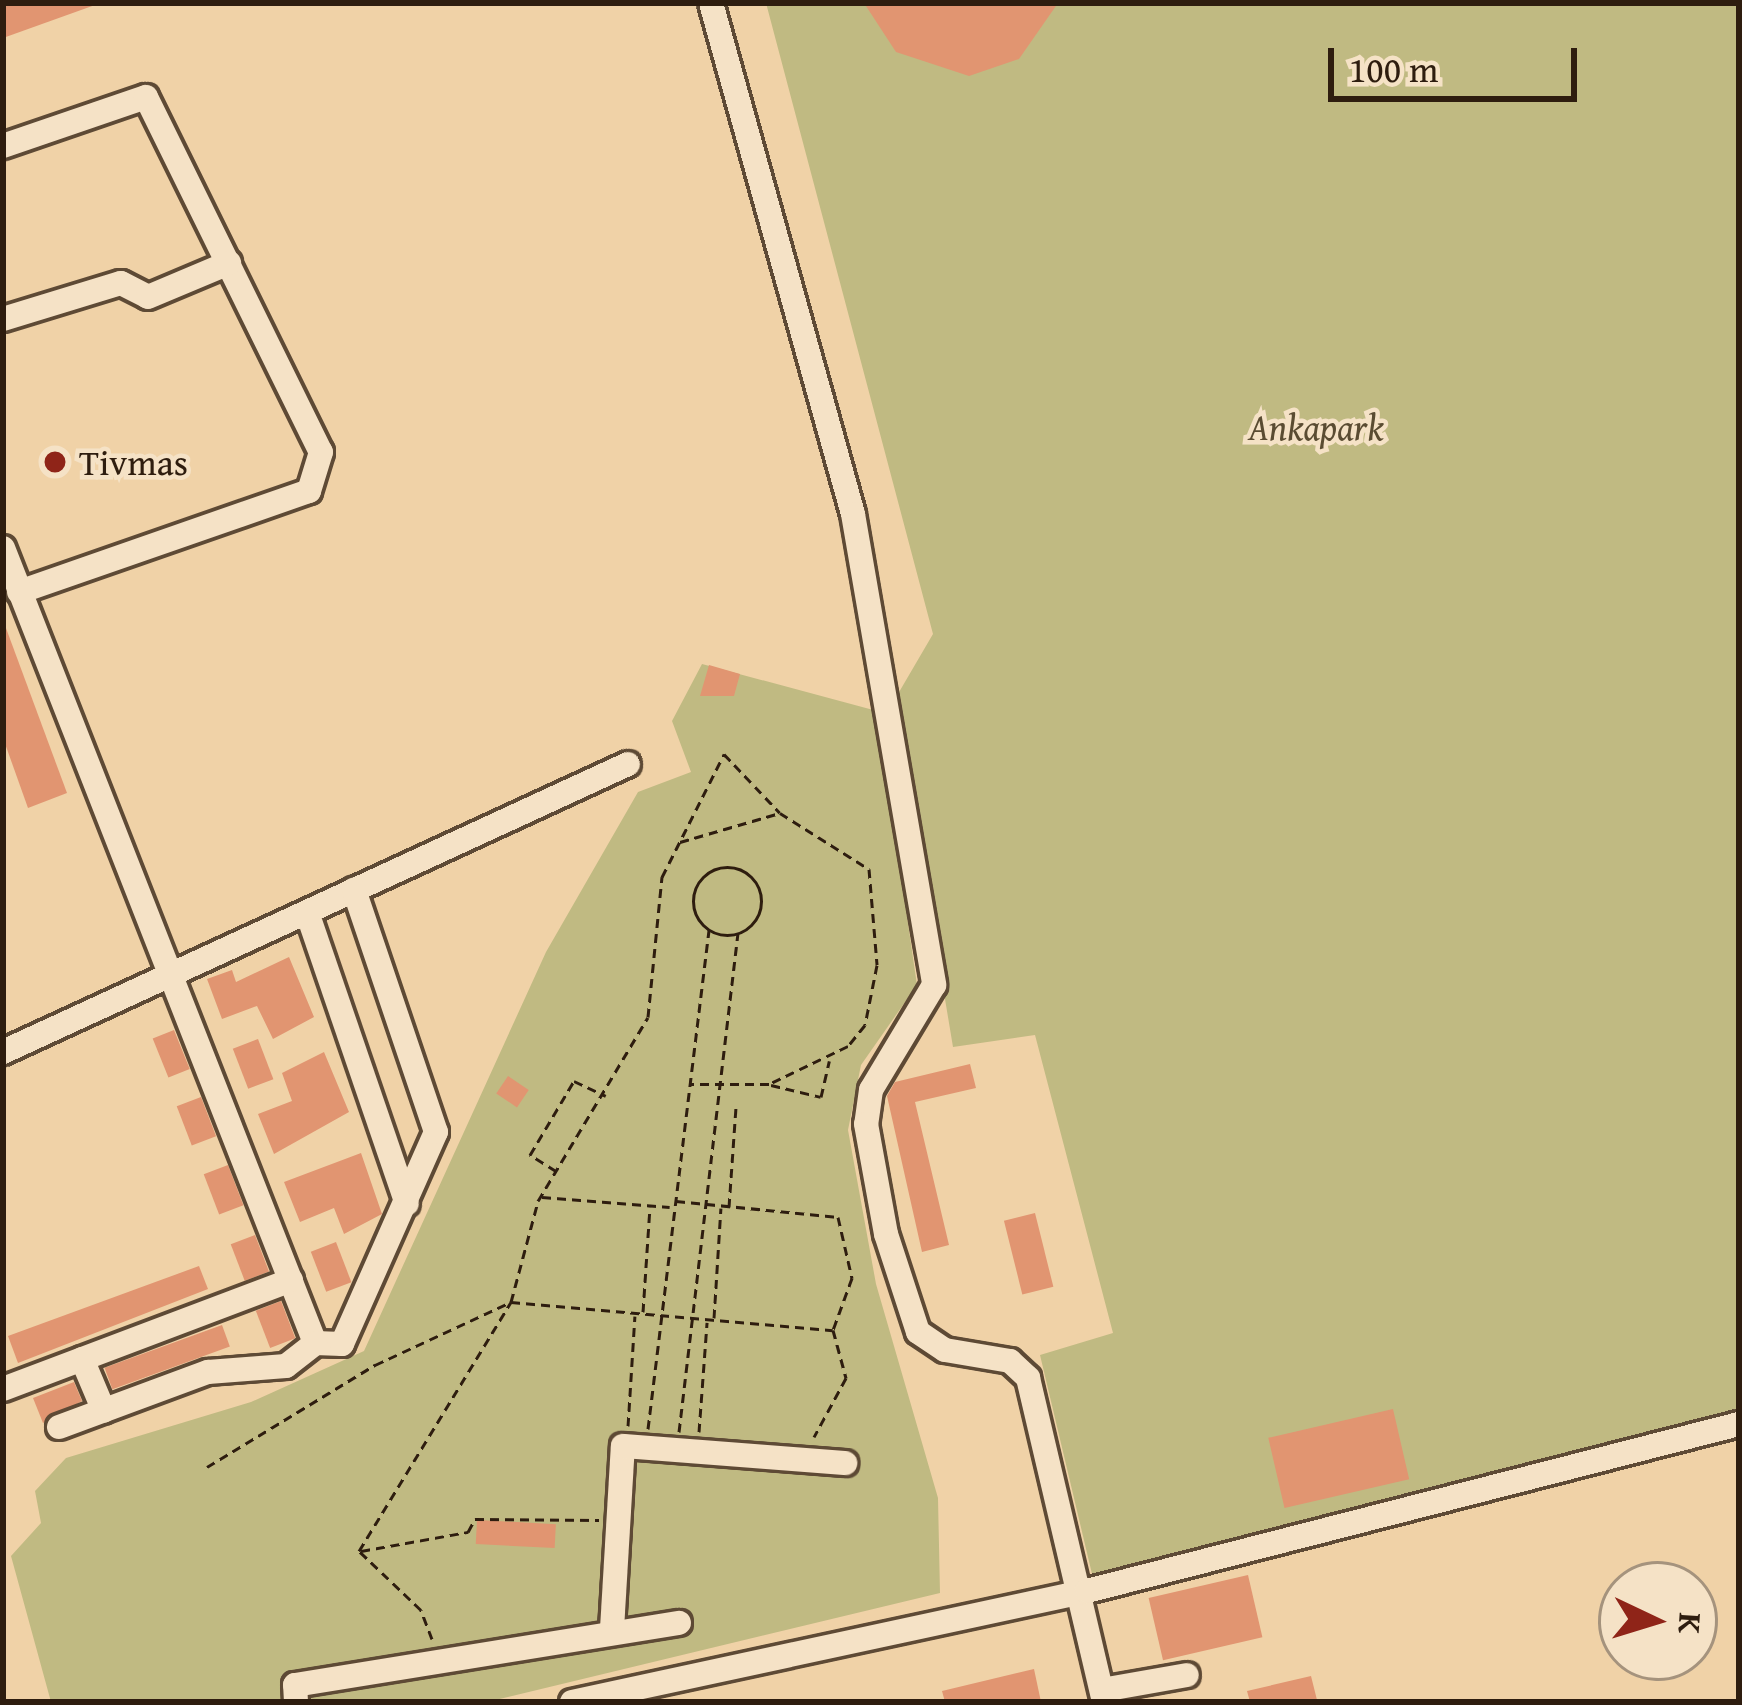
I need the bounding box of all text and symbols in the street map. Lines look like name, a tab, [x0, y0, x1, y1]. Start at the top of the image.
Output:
scale bar	[1334, 24, 1583, 98]
text: 100 m	[1349, 42, 1438, 95]
park label: Ankapark	[1248, 405, 1384, 449]
place label: Tivmas	[79, 440, 188, 484]
marker: Tivmas	[42, 449, 68, 475]
north arrow	[1598, 1561, 1718, 1681]
text: K	[1666, 1611, 1716, 1635]

